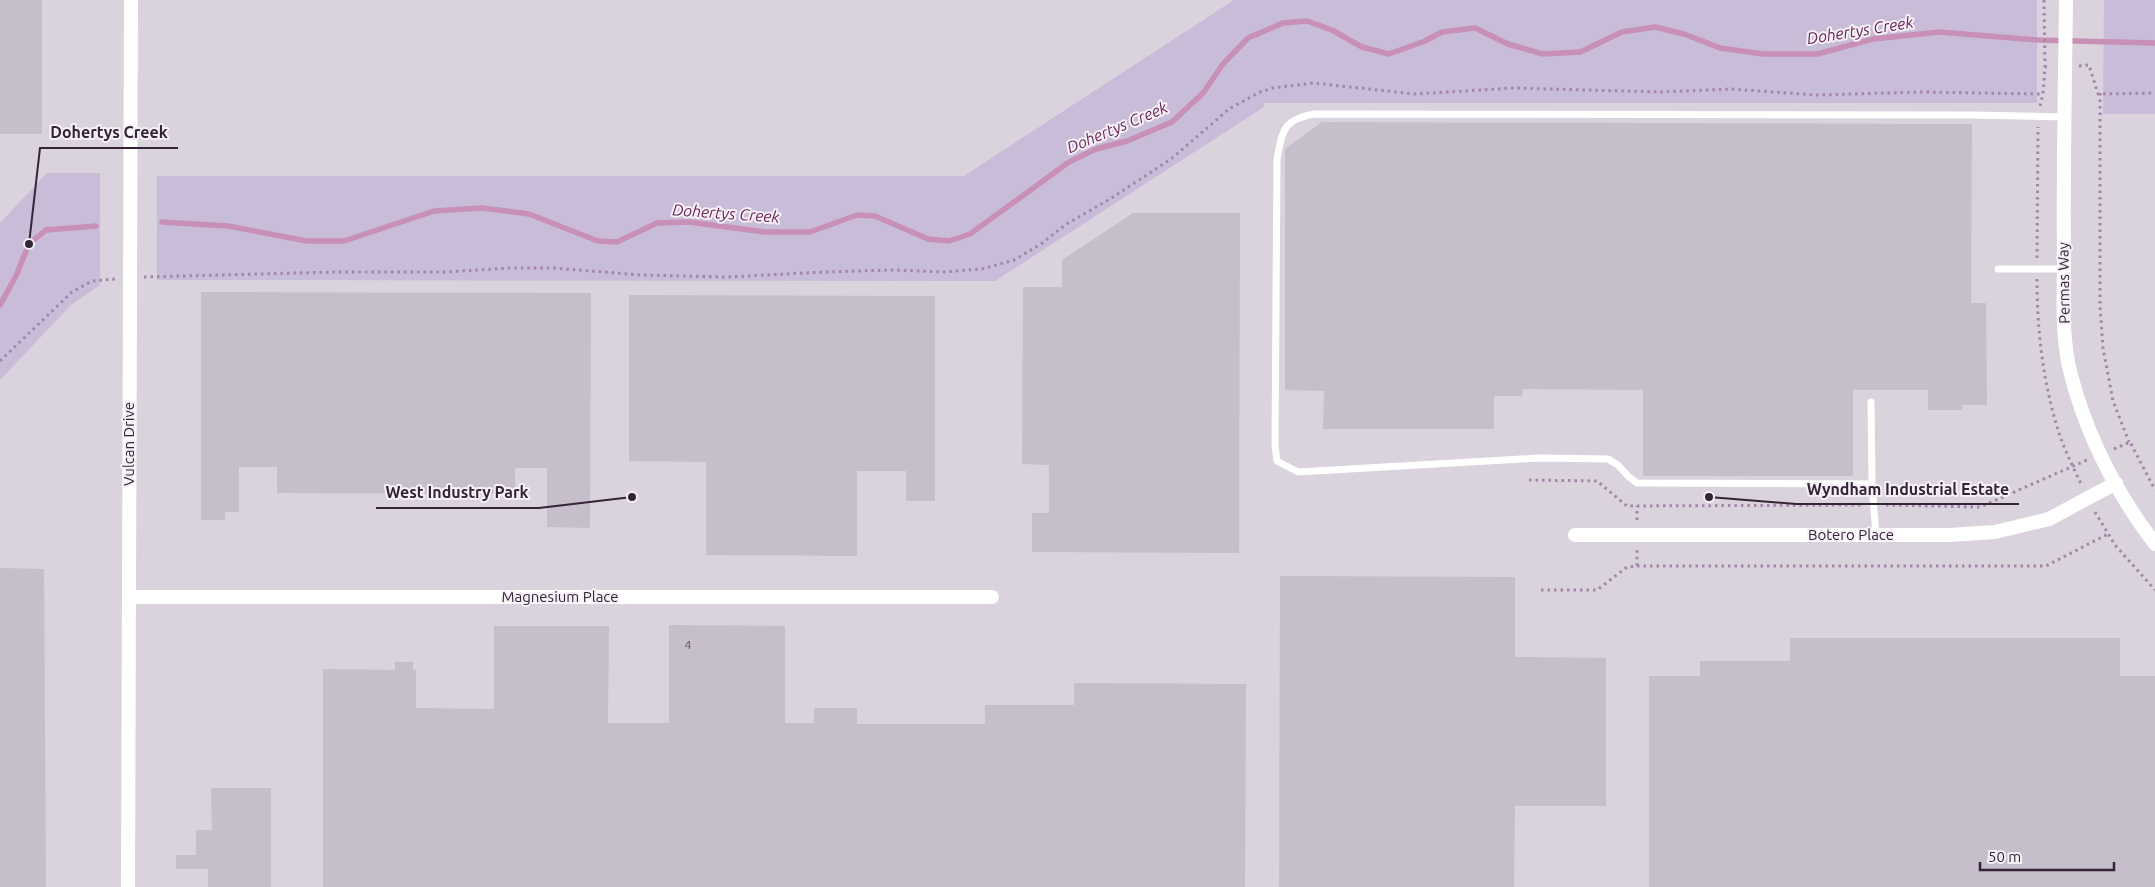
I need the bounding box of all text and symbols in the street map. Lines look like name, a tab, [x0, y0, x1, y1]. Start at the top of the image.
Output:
water label: Dohertys Creek	[1805, 13, 1915, 47]
water label: Dohertys Creek	[1064, 97, 1171, 156]
callout: Dohertys Creek	[40, 117, 178, 148]
text: Dohertys Creek	[50, 123, 168, 141]
water label: Dohertys Creek	[672, 200, 781, 226]
street label: Permas Way	[2054, 242, 2073, 324]
street label: Vulcan Drive	[120, 402, 137, 486]
callout: Wyndham Industrial Estate	[1796, 473, 2019, 504]
callout: West Industry Park	[376, 477, 539, 508]
text: Wyndham Industrial Estate	[1807, 480, 2009, 498]
text: West Industry Park	[385, 483, 529, 501]
street label: Botero Place	[1808, 526, 1894, 543]
street label: Magnesium Place	[501, 588, 619, 605]
house number: 4	[685, 638, 692, 651]
scale bar	[1980, 840, 2114, 872]
text: 50 m	[1988, 848, 2021, 865]

